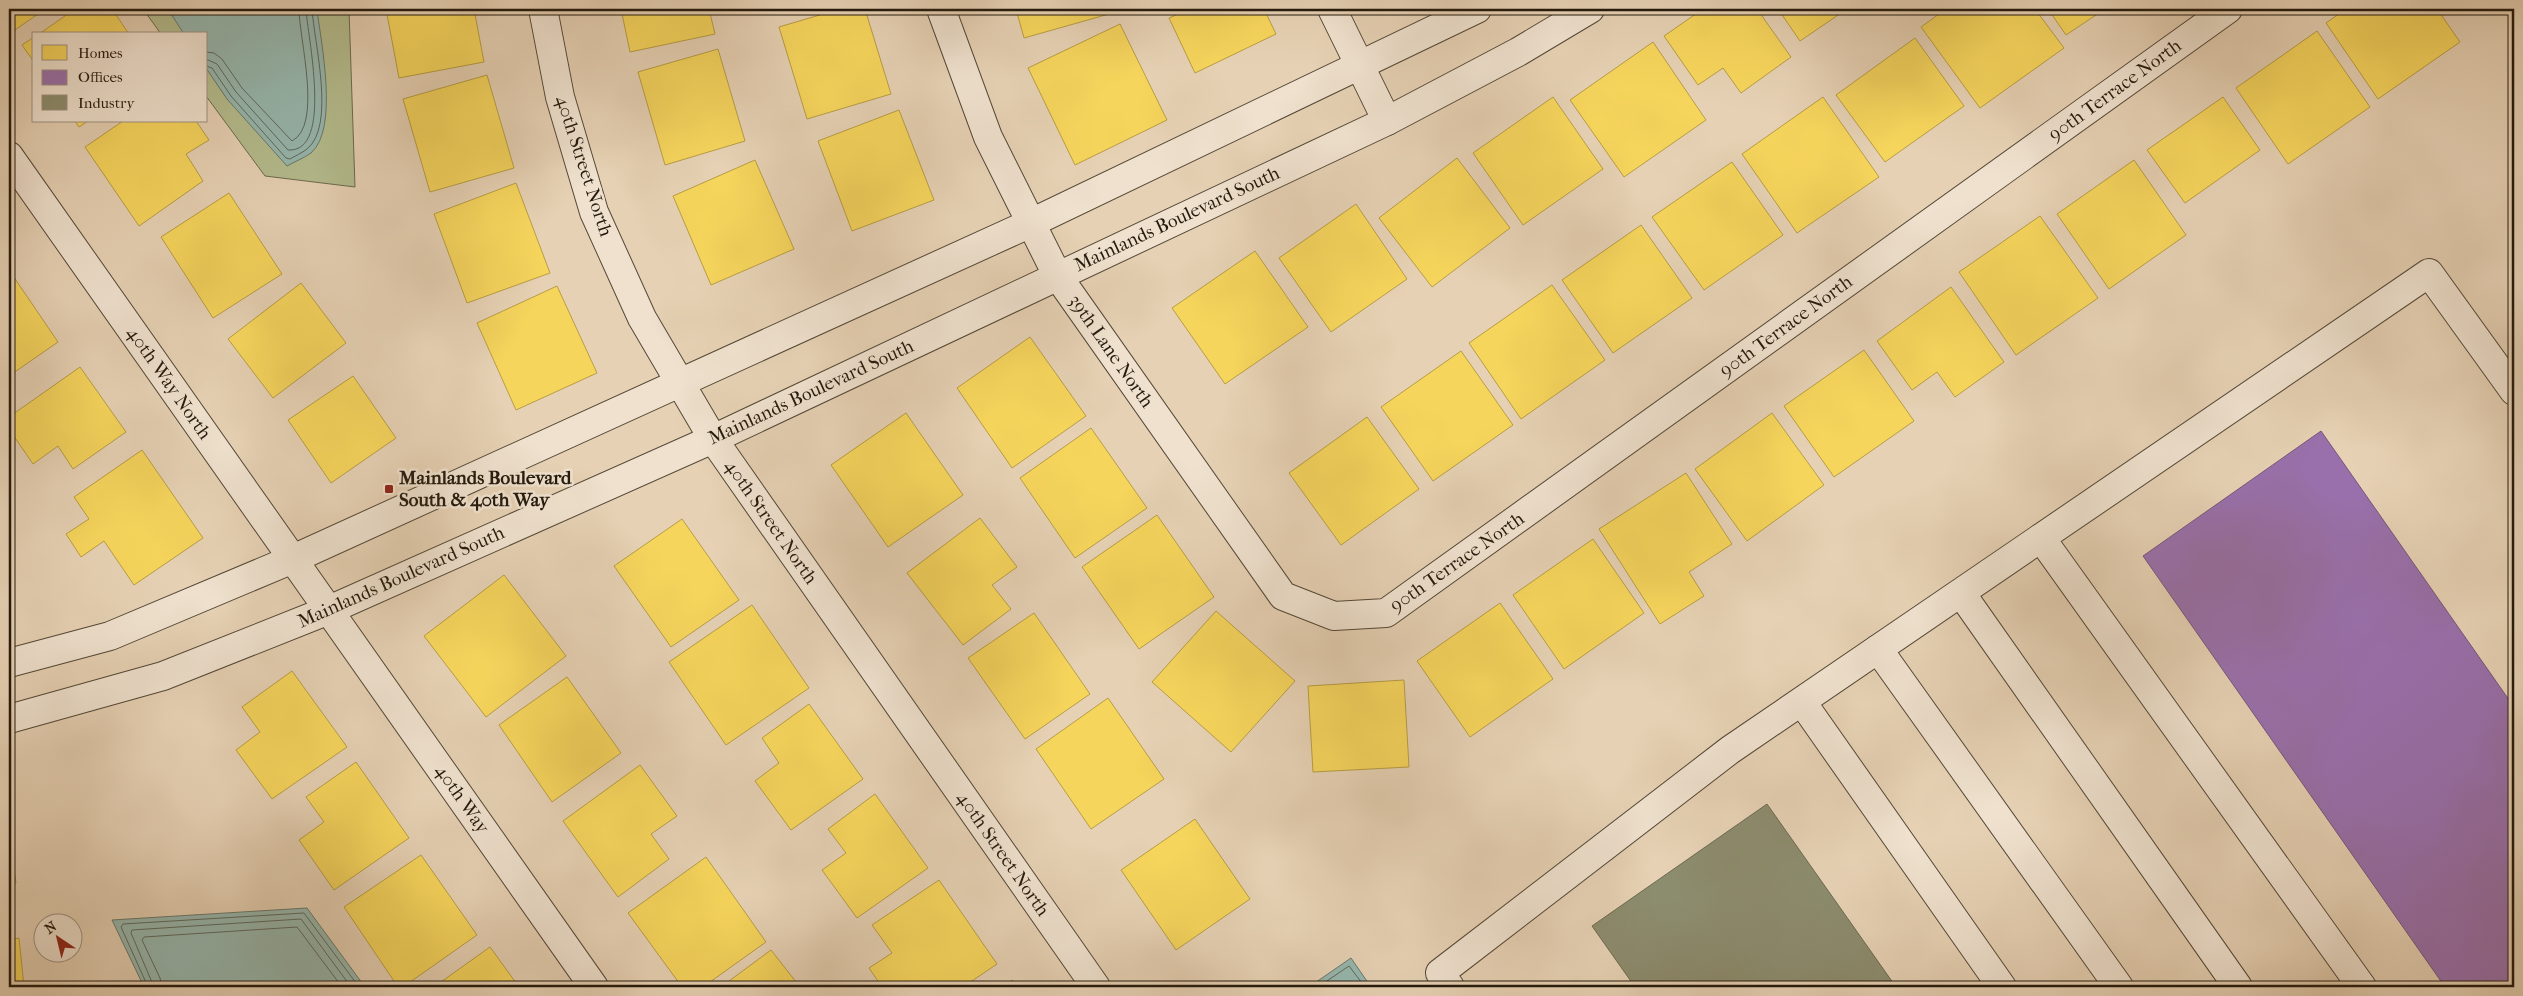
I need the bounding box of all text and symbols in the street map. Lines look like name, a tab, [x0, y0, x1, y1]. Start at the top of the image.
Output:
legend	[32, 32, 208, 122]
street label: 90th Terrace North	[2044, 34, 2186, 146]
text: Homes	[78, 44, 123, 62]
text: Offices	[78, 68, 123, 86]
street label: 40th Street North	[551, 93, 617, 239]
text: Industry	[78, 94, 135, 112]
street label: Mainlands Boulevard South	[1071, 162, 1283, 276]
street label: 90th Terrace North	[1715, 270, 1857, 382]
street label: 39th Lane North	[1064, 290, 1158, 412]
street label: 40th Way North	[122, 322, 216, 444]
street label: Mainlands Boulevard South	[705, 335, 917, 449]
street label: 40th Street North	[720, 456, 822, 589]
place label: Mainlands Boulevard South & 40th Way	[398, 467, 572, 511]
marker: Mainlands Boulevard South & 40th Way	[383, 483, 395, 495]
street label: 90th Terrace North	[1386, 507, 1529, 616]
street label: Mainlands Boulevard South	[294, 521, 508, 633]
street label: 40th Way	[430, 760, 494, 838]
street label: 40th Street North	[952, 788, 1054, 921]
north arrow	[32, 914, 82, 964]
text: N	[42, 918, 60, 938]

